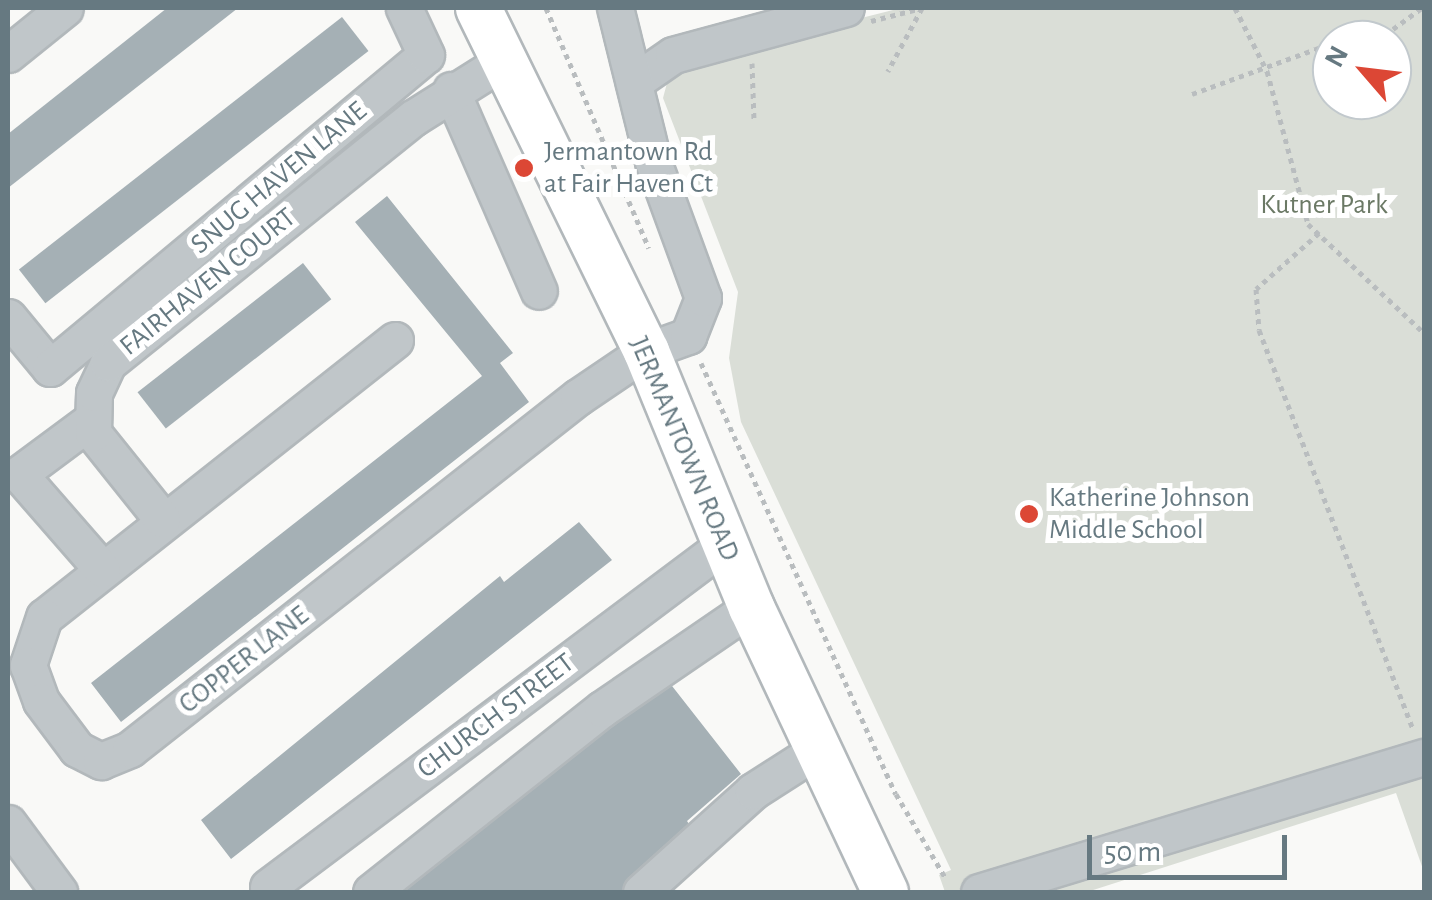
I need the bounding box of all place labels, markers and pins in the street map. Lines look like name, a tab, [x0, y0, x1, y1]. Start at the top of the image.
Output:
place label: Jermantown Rd at Fair Haven Ct	[544, 135, 713, 201]
marker: Jermantown Rd at Fair Haven Ct	[513, 157, 535, 179]
place label: Katherine Johnson Middle School	[1049, 481, 1250, 547]
marker: Katherine Johnson Middle School	[1018, 503, 1040, 525]

